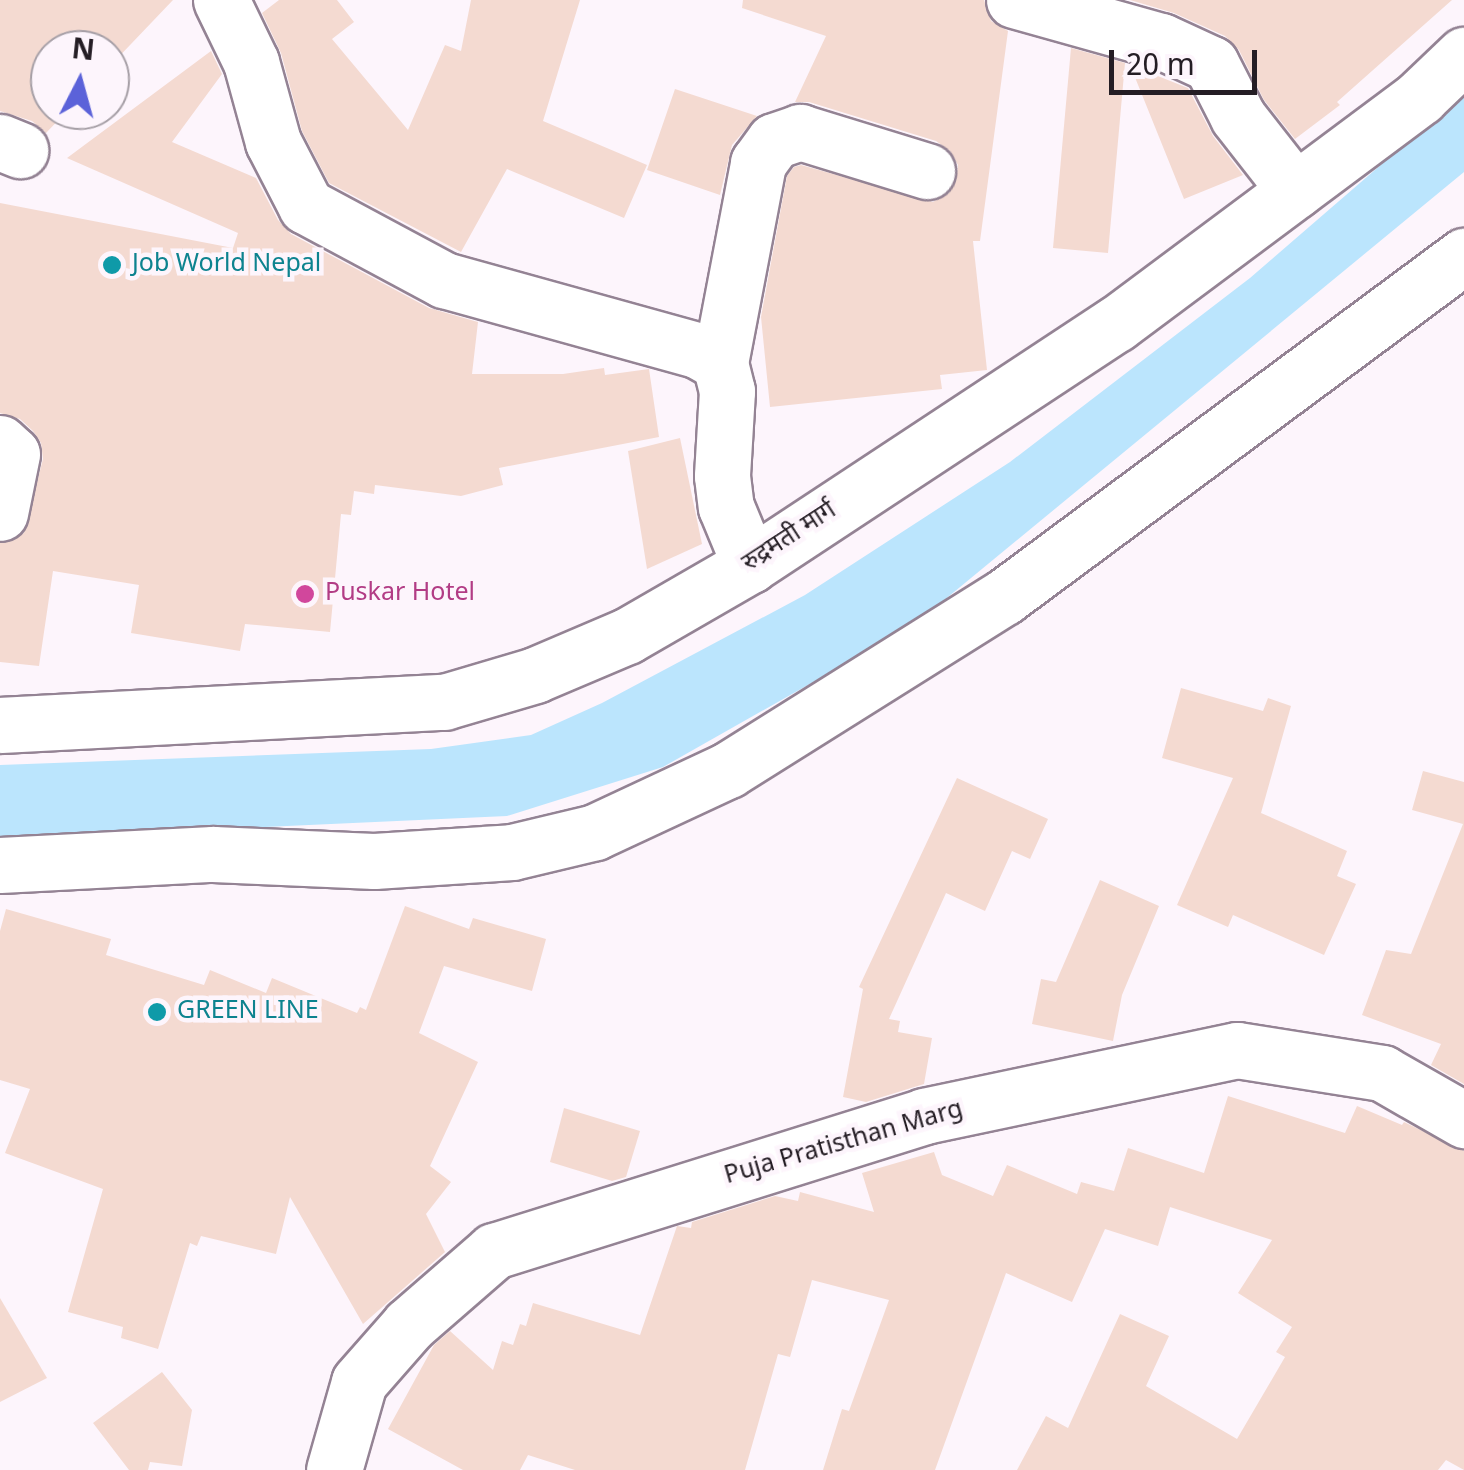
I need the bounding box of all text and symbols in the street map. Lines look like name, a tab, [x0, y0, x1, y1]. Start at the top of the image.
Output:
north arrow	[30, 30, 130, 130]
scale bar	[1114, 30, 1262, 92]
text: N	[70, 33, 96, 71]
text: 20 m	[1126, 48, 1195, 87]
place label: Job World Nepal	[132, 250, 321, 280]
marker: Job World Nepal	[101, 254, 123, 276]
street label: रुद्रमती मार्ग	[737, 497, 843, 579]
place label: Puskar Hotel	[325, 579, 475, 609]
marker: Puskar Hotel	[294, 583, 316, 605]
place label: GREEN LINE	[177, 997, 319, 1027]
marker: GREEN LINE	[146, 1001, 168, 1023]
street label: Puja Pratisthan Marg	[721, 1096, 967, 1192]

